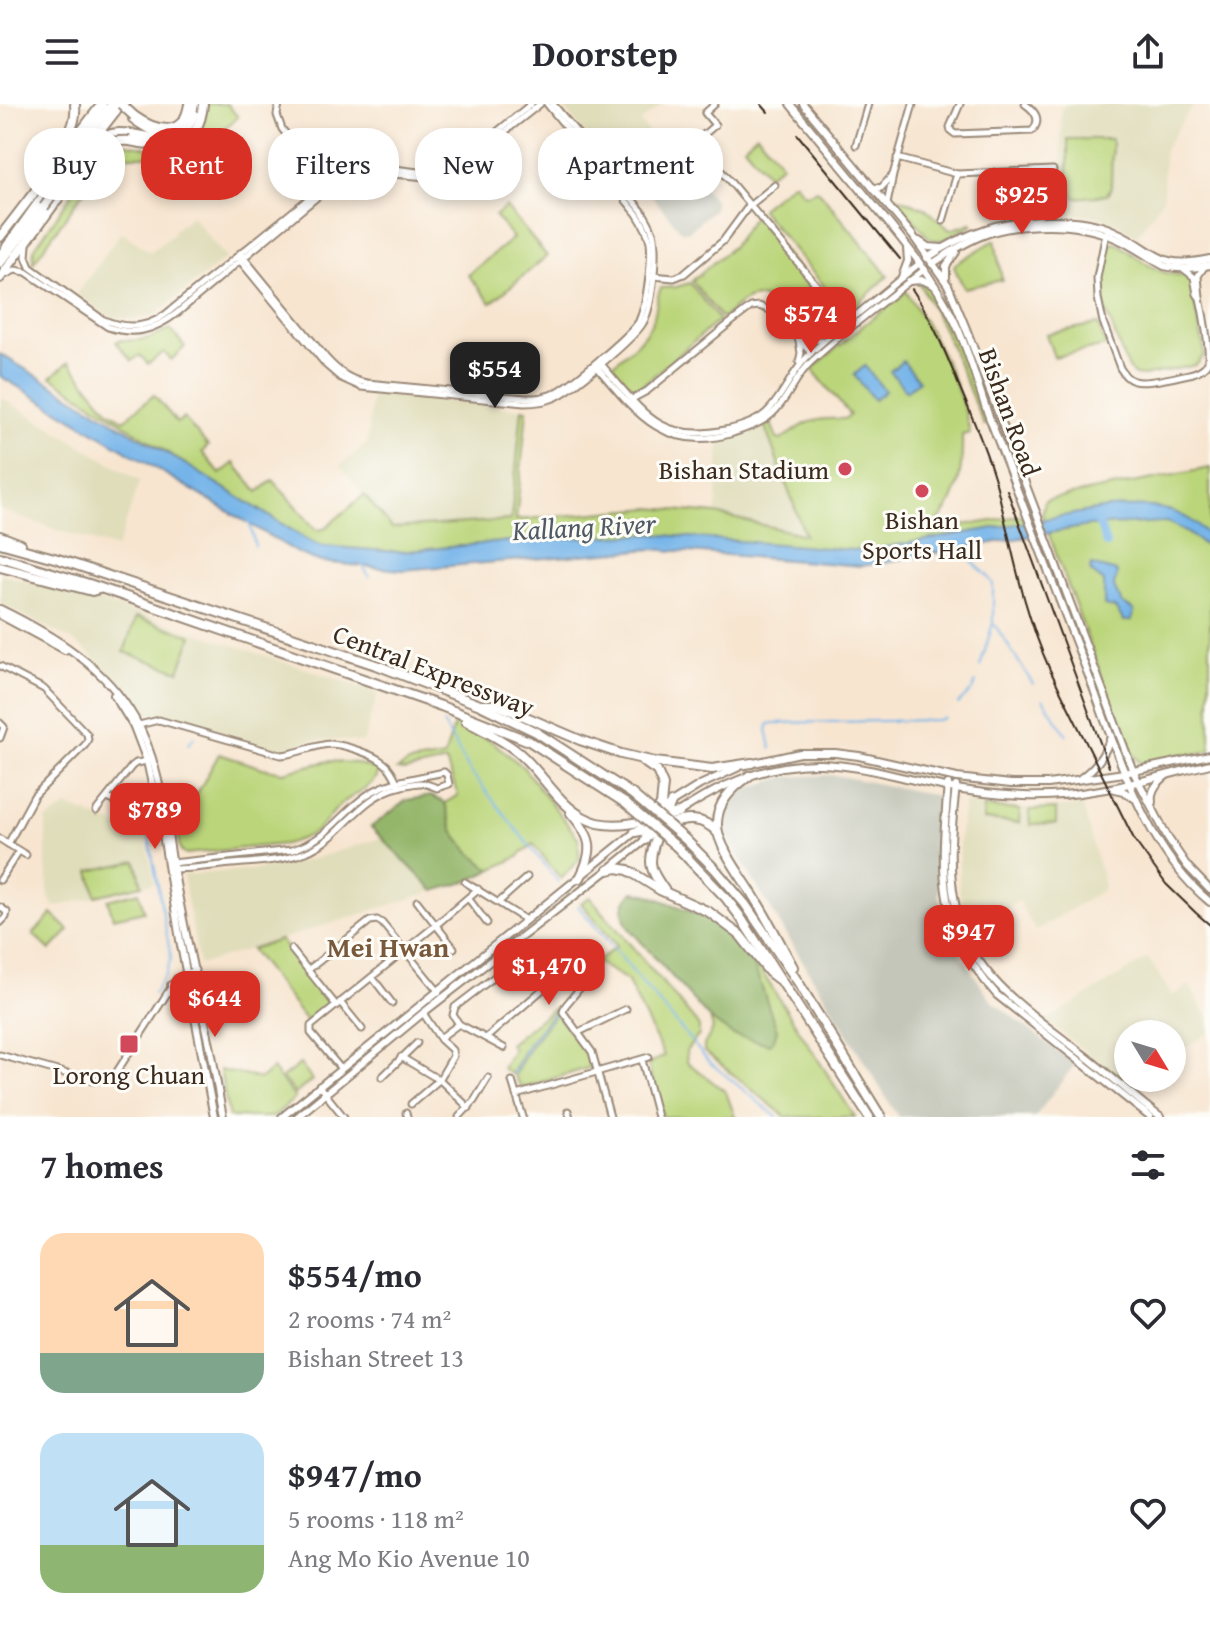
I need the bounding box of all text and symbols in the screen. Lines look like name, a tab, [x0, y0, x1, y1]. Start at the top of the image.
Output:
text: Doorstep	[532, 26, 678, 79]
icon: menu	[40, 30, 84, 74]
icon: share	[1126, 30, 1170, 74]
chip: Buy	[24, 128, 125, 200]
chip: Rent	[141, 128, 252, 200]
chip: Filters	[268, 128, 399, 200]
chip: New	[415, 128, 522, 200]
chip: Apartment	[538, 128, 723, 200]
pin: $925	[975, 168, 1069, 236]
text: $925	[995, 174, 1049, 213]
pin: $574	[764, 287, 858, 355]
text: $574	[784, 293, 838, 332]
pin: $554	[448, 342, 542, 410]
street label: Bishan Road	[969, 342, 1051, 482]
text: $554	[468, 348, 522, 387]
place label: Bishan Stadium	[659, 450, 829, 489]
marker: Bishan Stadium	[836, 460, 854, 478]
marker: Bishan Sports Hall	[913, 482, 931, 500]
place label: Bishan Sports Hall	[862, 500, 982, 569]
water label: Kallang River	[510, 502, 659, 550]
street label: Central Expressway	[328, 614, 540, 726]
pin: $789	[108, 783, 202, 851]
text: $789	[128, 789, 182, 828]
pin: $947	[922, 905, 1016, 973]
text: $947	[942, 911, 996, 950]
district label: Mei Hwan	[327, 926, 450, 967]
pin: $1,470	[484, 939, 614, 1007]
text: $1,470	[512, 945, 586, 984]
pin: $644	[168, 971, 262, 1039]
text: $644	[188, 977, 242, 1016]
north arrow	[1114, 1020, 1186, 1092]
map controls	[1114, 1020, 1186, 1092]
marker: Lorong Chuan	[118, 1033, 140, 1055]
place label: Lorong Chuan	[53, 1055, 206, 1094]
text: 7 homes	[40, 1141, 164, 1190]
icon: filters	[1126, 1143, 1170, 1187]
text: $554/mo	[288, 1250, 422, 1299]
icon: home	[104, 1265, 200, 1361]
icon: heart	[1126, 1291, 1170, 1335]
text: 2 rooms · 74 m²	[288, 1299, 451, 1338]
text: Bishan Street 13	[288, 1338, 464, 1377]
text: $947/mo	[288, 1450, 422, 1499]
icon: home	[104, 1465, 200, 1561]
icon: heart	[1126, 1491, 1170, 1535]
text: 5 rooms · 118 m²	[288, 1499, 464, 1538]
text: Ang Mo Kio Avenue 10	[288, 1538, 530, 1577]

